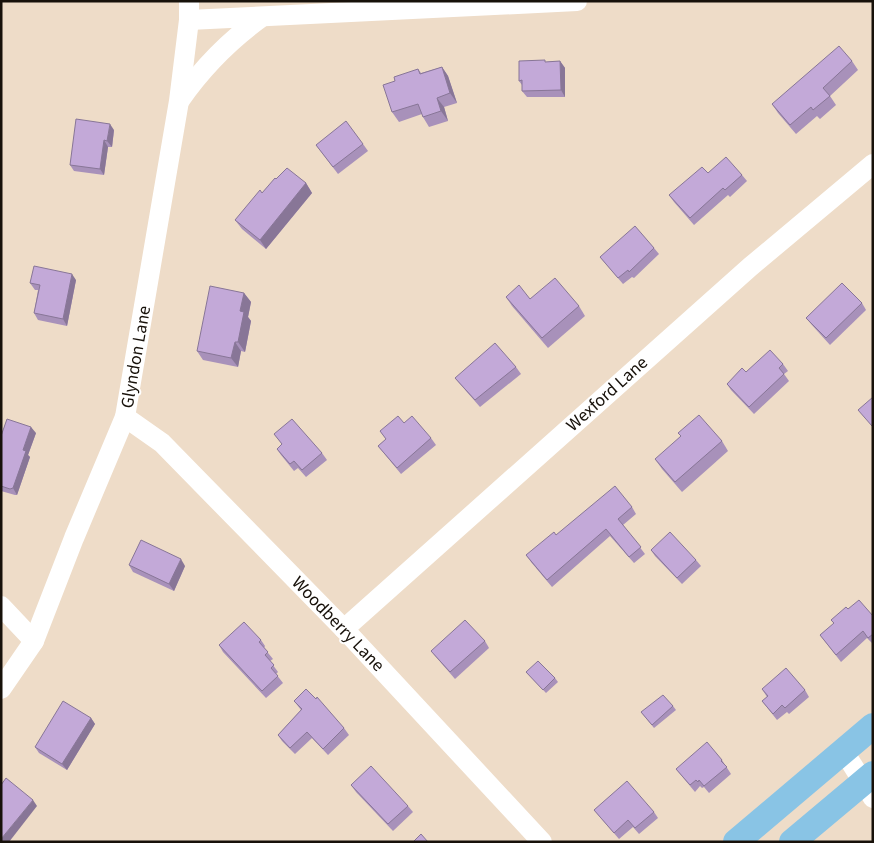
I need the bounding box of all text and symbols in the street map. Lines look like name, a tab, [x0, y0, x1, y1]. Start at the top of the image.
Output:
street label: Glyndon Lane	[115, 304, 157, 410]
street label: Wexford Lane	[561, 351, 653, 437]
street label: Woodberry Lane	[286, 571, 390, 677]

